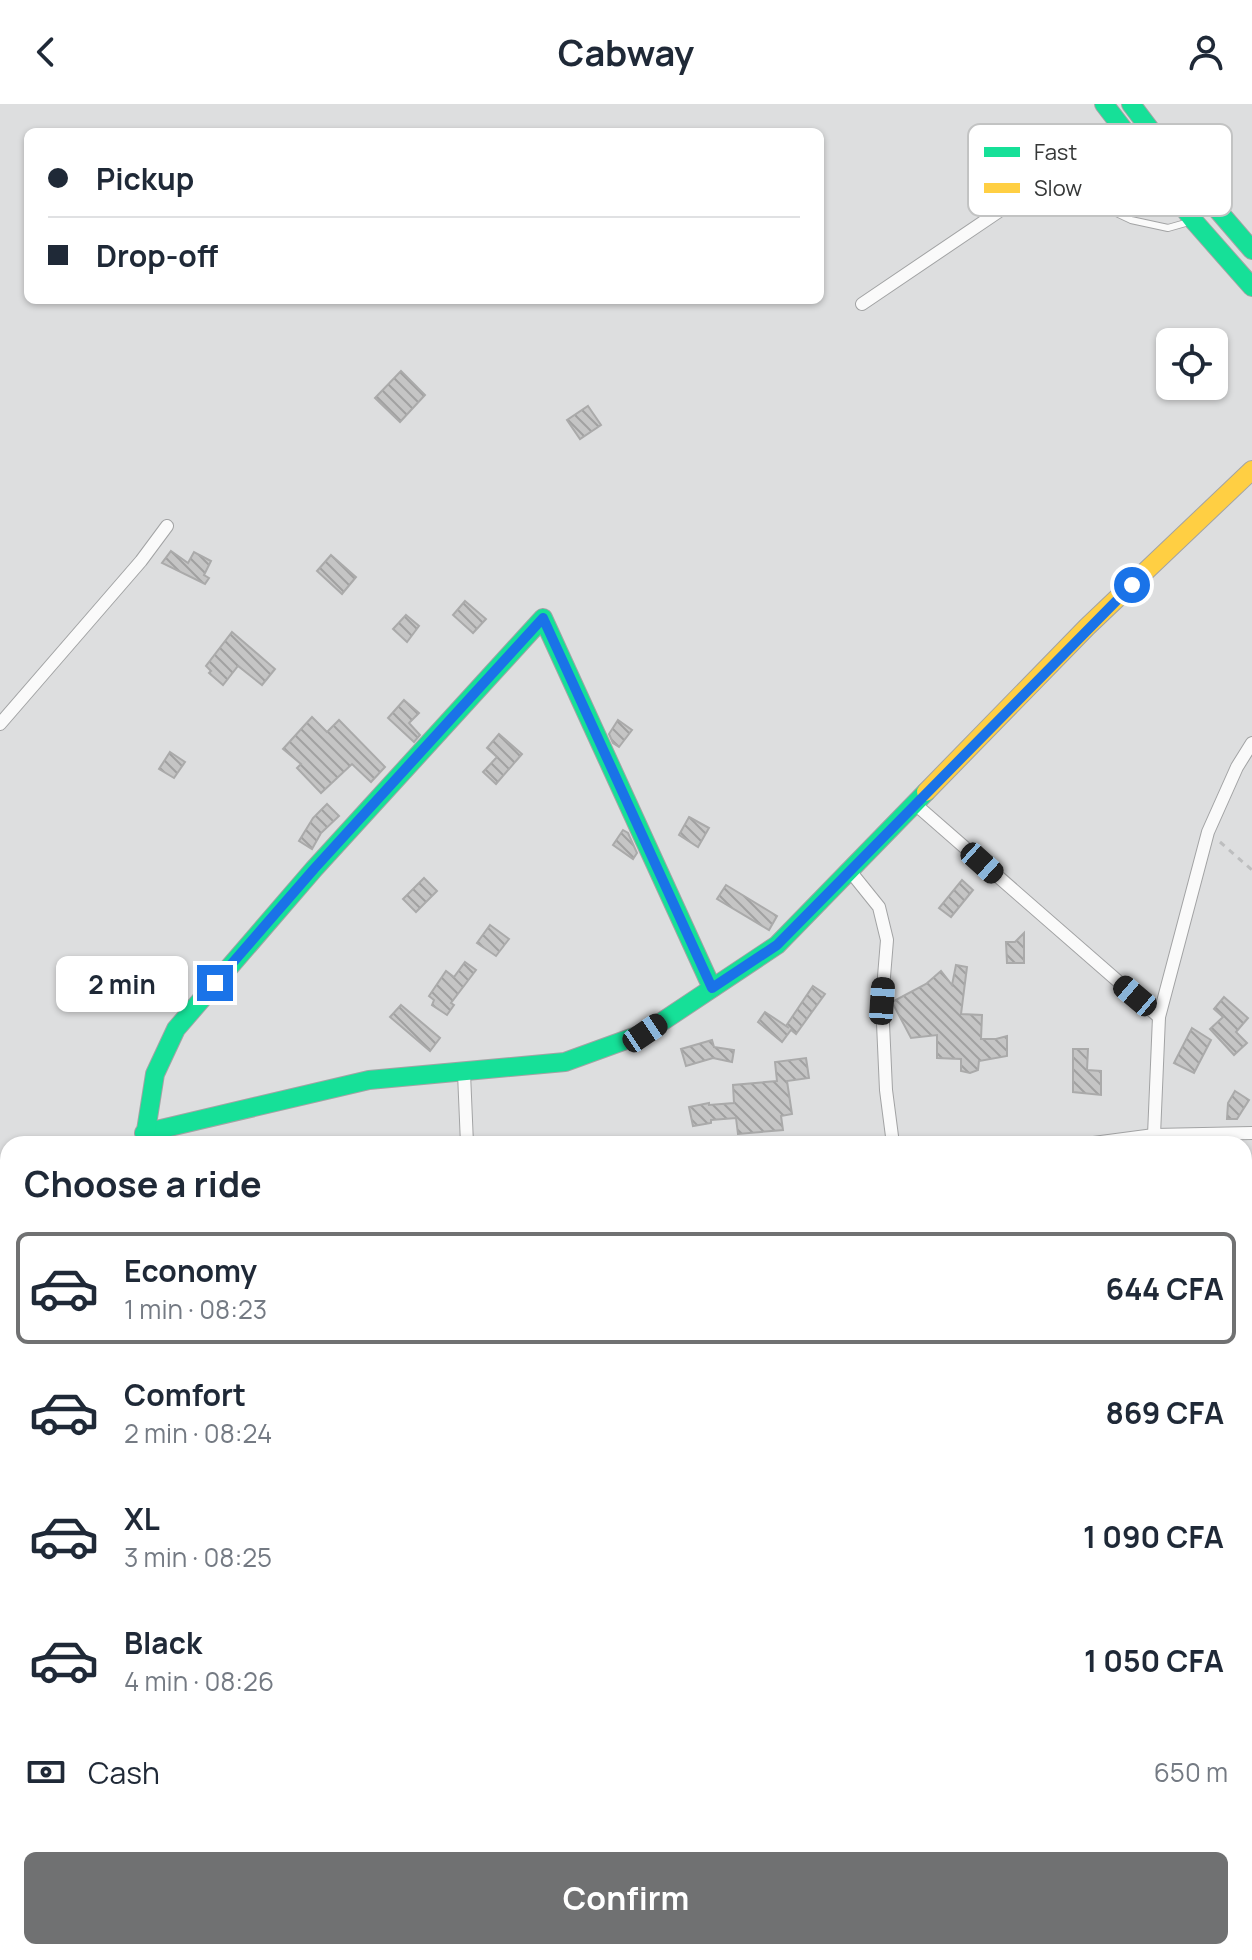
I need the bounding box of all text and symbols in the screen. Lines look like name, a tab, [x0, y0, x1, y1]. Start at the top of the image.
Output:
text: Cabway	[558, 28, 694, 77]
icon: back	[24, 30, 68, 74]
icon: person	[1184, 30, 1228, 74]
legend	[968, 124, 1232, 216]
text: Fast	[1034, 137, 1077, 167]
text: Pickup	[96, 158, 194, 199]
text: Slow	[1034, 173, 1082, 203]
text: Drop-off	[96, 235, 218, 276]
map controls	[1156, 328, 1228, 400]
button: locate	[1156, 328, 1228, 400]
route start	[1114, 567, 1150, 603]
car	[956, 838, 1008, 888]
callout: 2 min	[55, 955, 187, 1011]
route end	[197, 965, 233, 1001]
text: 2 min	[88, 966, 156, 1002]
car	[1109, 971, 1161, 1021]
car	[868, 976, 896, 1026]
car	[618, 1010, 672, 1056]
text: Choose a ride	[24, 1159, 262, 1208]
text: Economy	[124, 1250, 257, 1291]
icon: car	[28, 1252, 100, 1324]
text: 644 CFA	[1106, 1268, 1224, 1309]
text: 1 min · 08:23	[124, 1291, 267, 1327]
text: Comfort	[124, 1374, 246, 1415]
icon: car	[28, 1376, 100, 1448]
text: 869 CFA	[1105, 1392, 1224, 1433]
text: 2 min · 08:24	[124, 1415, 272, 1451]
text: XL	[124, 1498, 160, 1539]
icon: car	[28, 1500, 100, 1572]
text: 1 090 CFA	[1083, 1516, 1224, 1557]
text: 3 min · 08:25	[124, 1539, 272, 1575]
text: Black	[124, 1622, 202, 1663]
icon: car	[28, 1624, 100, 1696]
text: 1 050 CFA	[1084, 1640, 1224, 1681]
text: 4 min · 08:26	[124, 1663, 274, 1699]
icon: cash	[24, 1750, 68, 1794]
text: Cash	[88, 1752, 160, 1793]
text: 650 m	[1154, 1754, 1228, 1790]
button: Confirm	[24, 1852, 1228, 1944]

